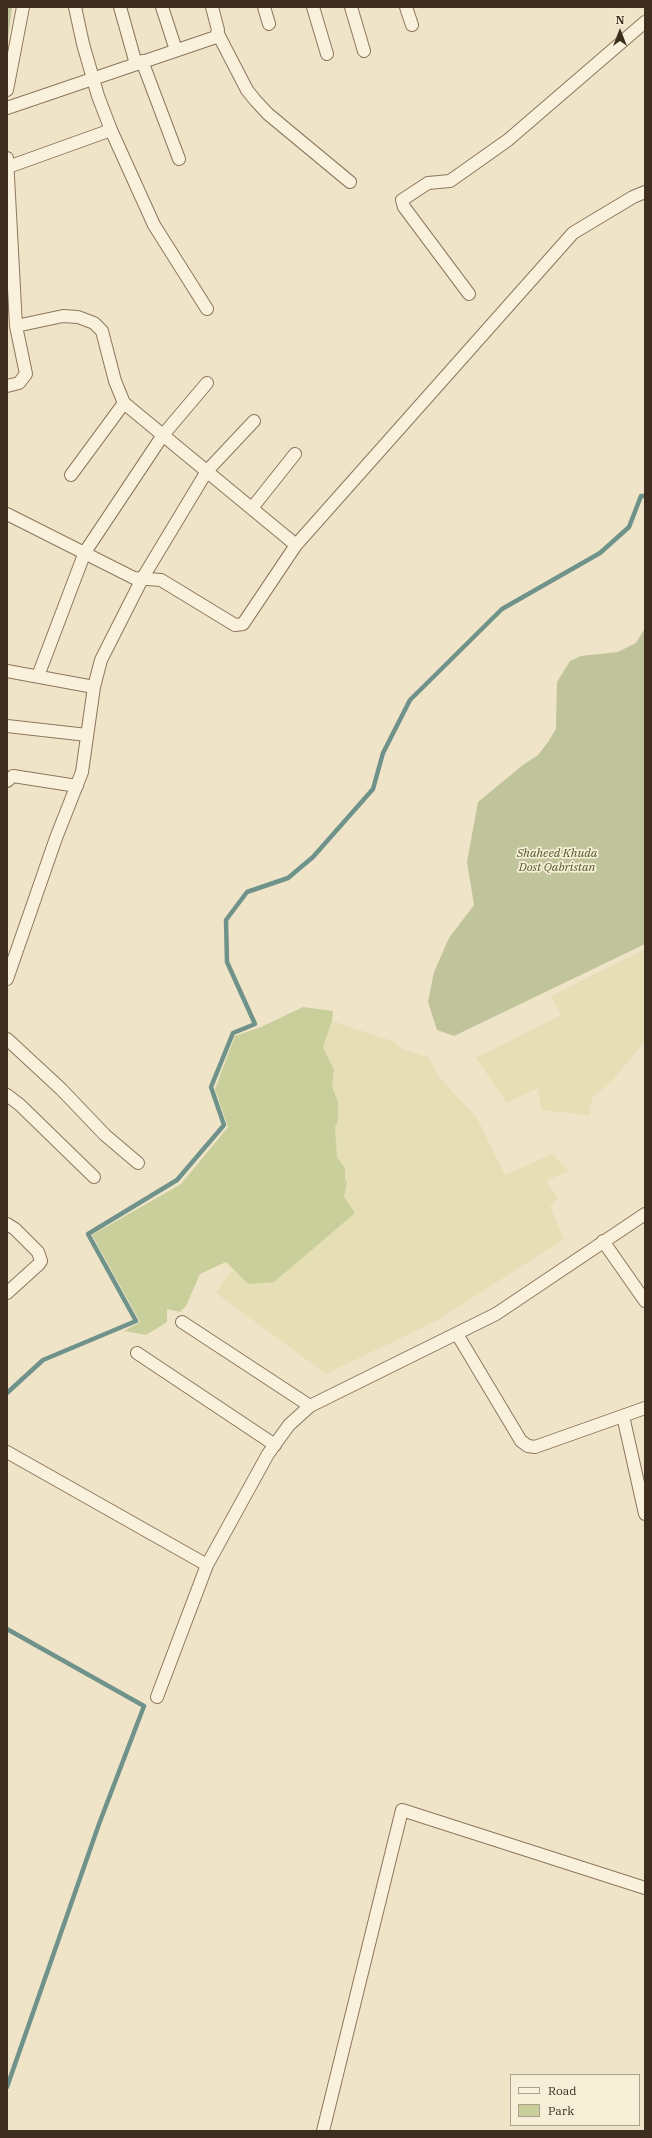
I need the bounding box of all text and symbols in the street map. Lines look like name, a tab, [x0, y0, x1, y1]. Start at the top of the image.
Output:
north arrow	[600, 12, 640, 52]
text: N	[616, 13, 624, 27]
park label: Shaheed Khuda Dost Qabristan	[517, 847, 597, 875]
legend	[510, 2074, 640, 2126]
text: Road	[548, 2083, 577, 2098]
text: Park	[548, 2103, 574, 2118]

